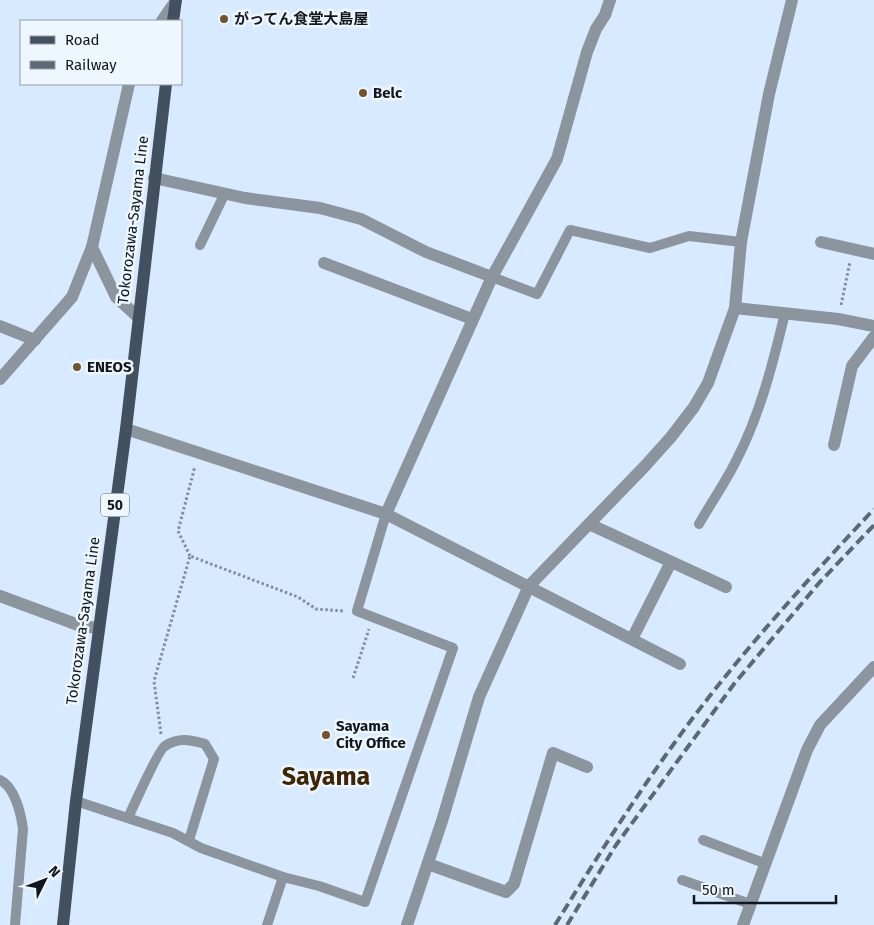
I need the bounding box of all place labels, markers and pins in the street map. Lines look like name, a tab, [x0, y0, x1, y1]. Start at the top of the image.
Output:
place label: がってん食堂大島屋	[234, 10, 368, 28]
marker: がってん食堂大島屋	[218, 13, 230, 25]
place label: Belc	[373, 84, 403, 102]
marker: Belc	[357, 87, 369, 99]
place label: ENEOS	[87, 358, 132, 376]
marker: ENEOS	[71, 361, 83, 373]
place label: Sayama City Office	[336, 717, 406, 752]
marker: Sayama City Office	[320, 729, 332, 741]

